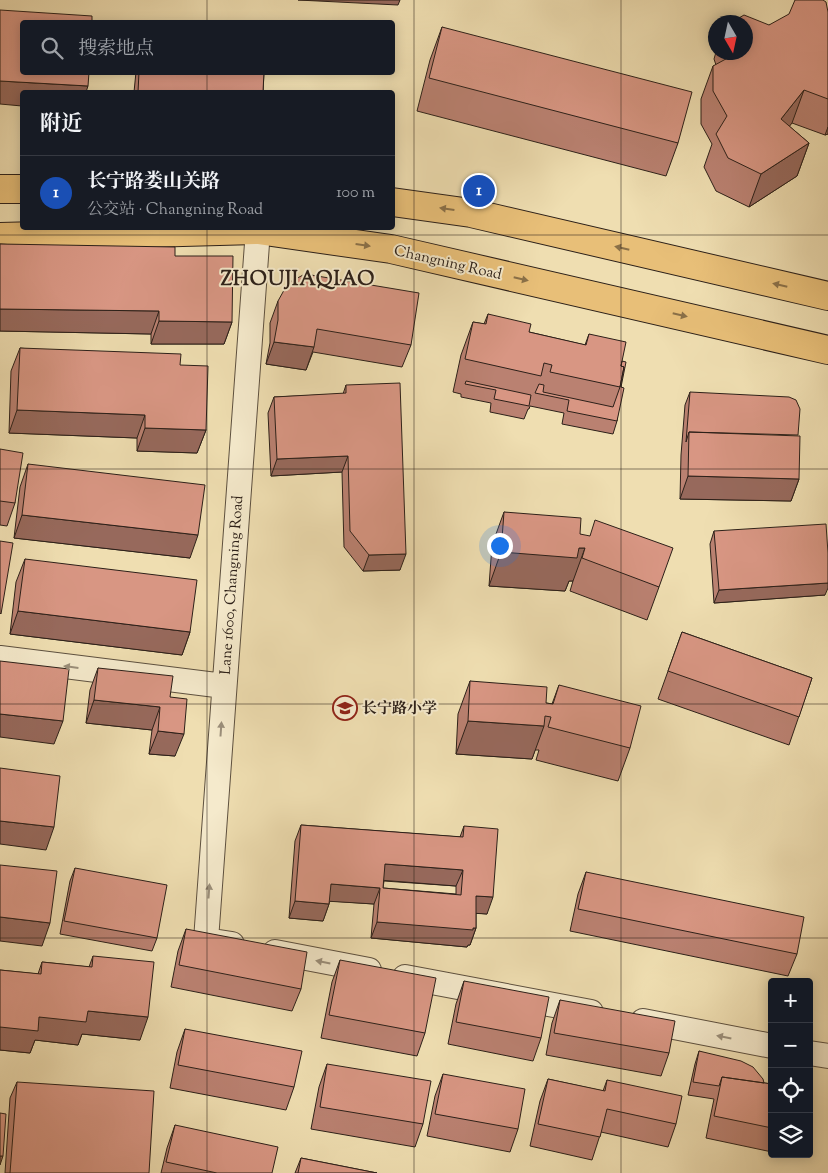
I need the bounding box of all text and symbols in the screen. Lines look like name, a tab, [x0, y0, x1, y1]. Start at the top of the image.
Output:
north arrow	[708, 15, 753, 60]
search box	[20, 20, 395, 75]
icon: search	[38, 34, 66, 62]
text: 搜索地点	[78, 36, 154, 63]
text: 附近	[40, 110, 82, 140]
text: 长宁路娄山关路	[87, 169, 220, 196]
pin: 1	[463, 172, 495, 210]
text: 1	[53, 182, 59, 205]
text: 100 m	[336, 182, 375, 205]
text: 公交站 · Changning Road	[87, 199, 263, 222]
one-way arrow	[438, 205, 454, 213]
one-way arrow	[355, 241, 371, 249]
street label: Changning Road	[392, 241, 504, 286]
one-way arrow	[615, 244, 630, 252]
district label: ZHOUJIAQIAO	[221, 266, 375, 295]
one-way arrow	[514, 275, 529, 283]
one-way arrow	[773, 281, 788, 289]
one-way arrow	[672, 311, 687, 319]
street label: Lane 1600, Changning Road	[216, 494, 249, 676]
your location	[487, 533, 513, 559]
one-way arrow	[63, 663, 79, 671]
school or university icon: 长宁路小学	[332, 695, 358, 721]
place label: 长宁路小学	[362, 699, 437, 720]
one-way arrow	[217, 721, 225, 737]
one-way arrow	[206, 883, 214, 899]
one-way arrow	[315, 957, 331, 965]
map controls	[768, 978, 813, 1158]
button: +	[768, 978, 813, 1023]
button: −	[768, 1023, 813, 1068]
one-way arrow	[715, 1032, 731, 1040]
button: locate	[768, 1068, 813, 1113]
button: layers	[768, 1113, 813, 1158]

